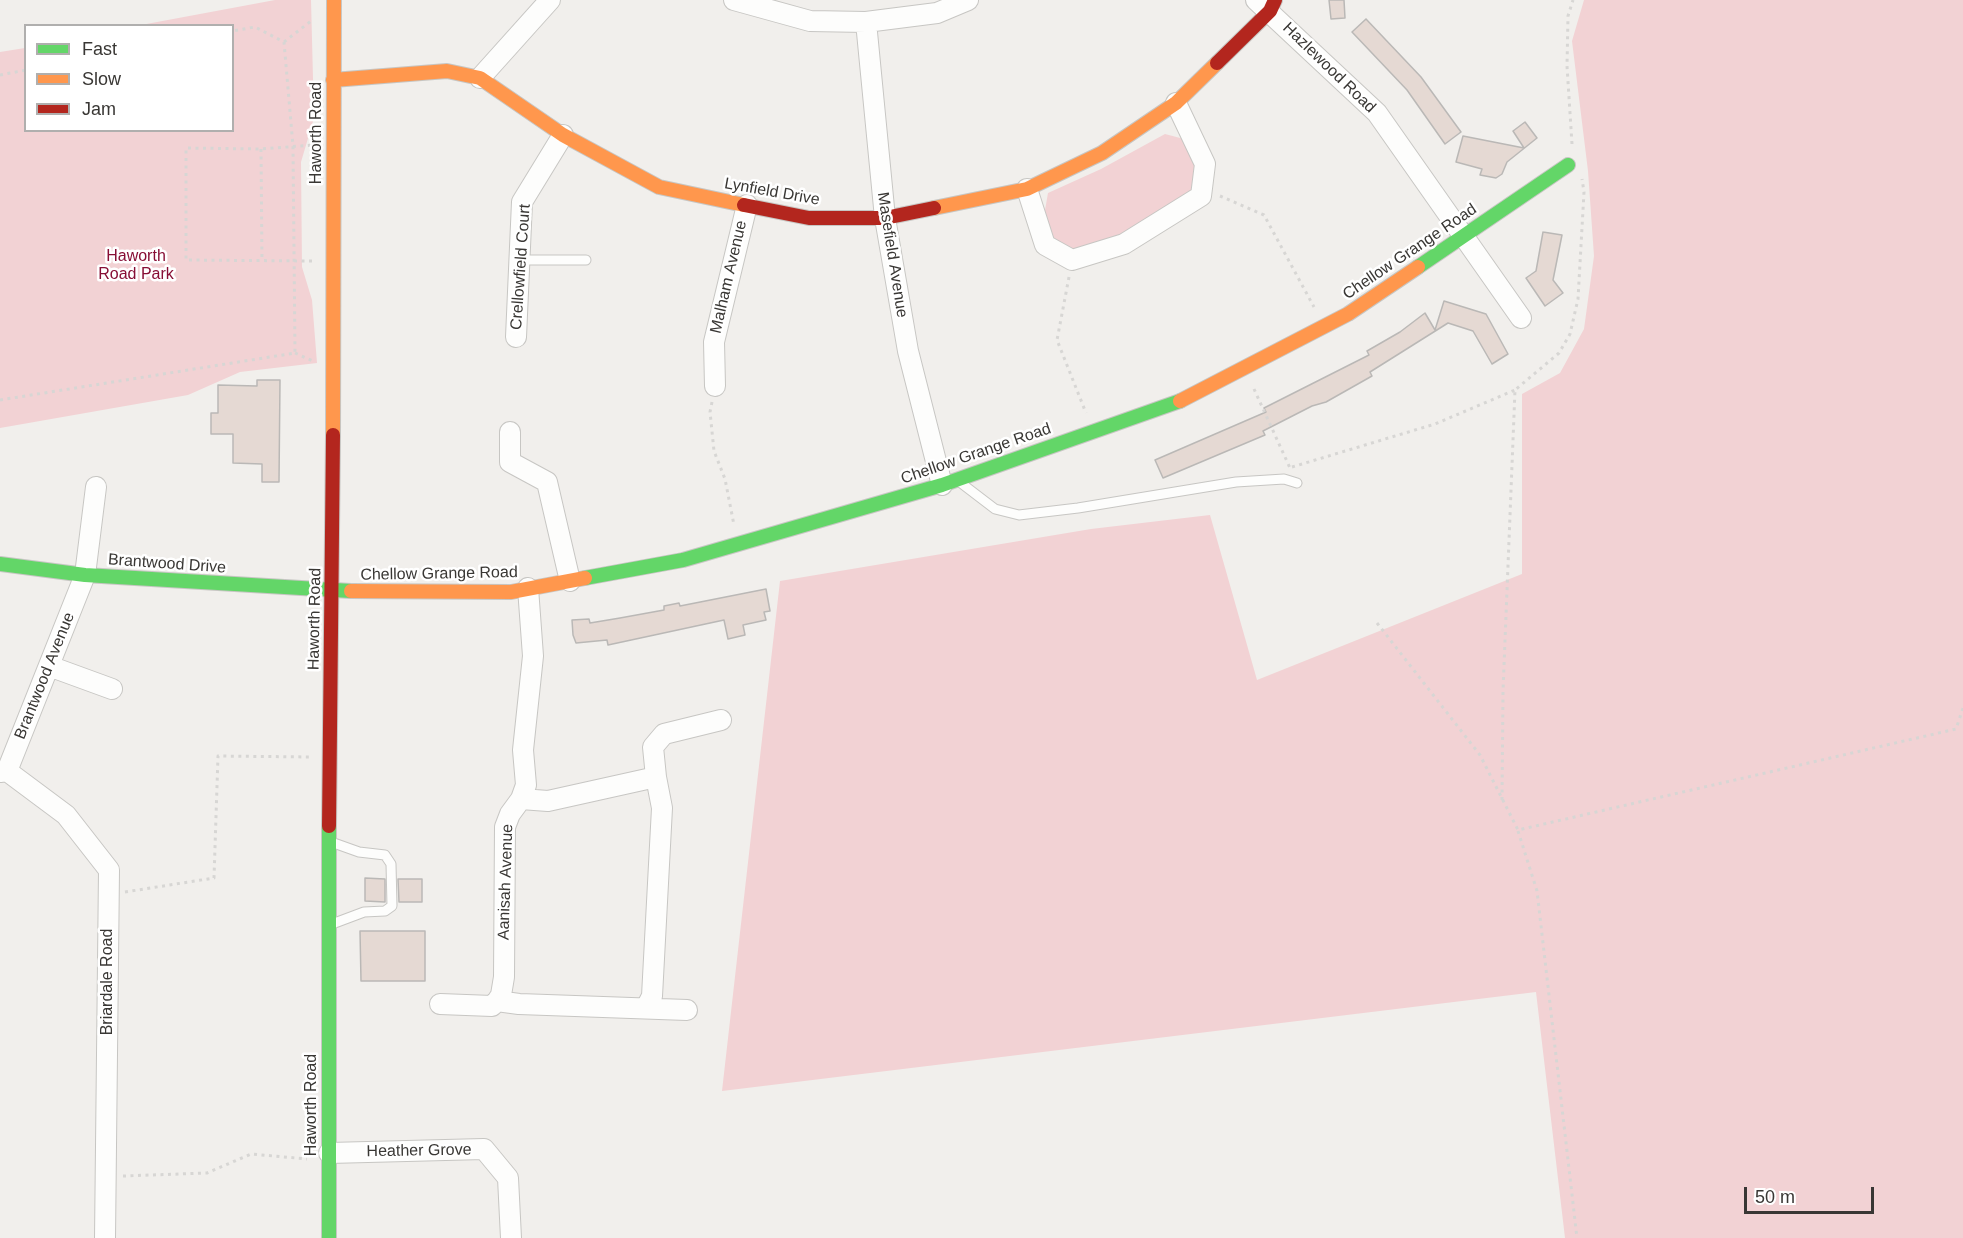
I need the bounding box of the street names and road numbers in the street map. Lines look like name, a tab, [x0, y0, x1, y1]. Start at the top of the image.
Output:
street label: Hazlewood Road	[1279, 19, 1379, 117]
street label: Haworth Road	[307, 82, 327, 184]
street label: Lynfield Drive	[723, 174, 821, 210]
street label: Masefield Avenue	[873, 191, 911, 319]
street label: Chellow Grange Road	[1339, 200, 1481, 304]
street label: Crellowfield Court	[507, 203, 535, 331]
street label: Malham Avenue	[707, 219, 751, 335]
street label: Chellow Grange Road	[898, 419, 1054, 489]
street label: Brantwood Drive	[107, 550, 227, 578]
street label: Chellow Grange Road	[360, 563, 518, 585]
street label: Haworth Road	[305, 568, 325, 670]
street label: Brantwood Avenue	[11, 610, 79, 742]
street label: Aanisah Avenue	[494, 824, 518, 940]
street label: Briardale Road	[98, 929, 118, 1035]
street label: Haworth Road	[302, 1054, 322, 1156]
street label: Heather Grove	[366, 1140, 472, 1162]

